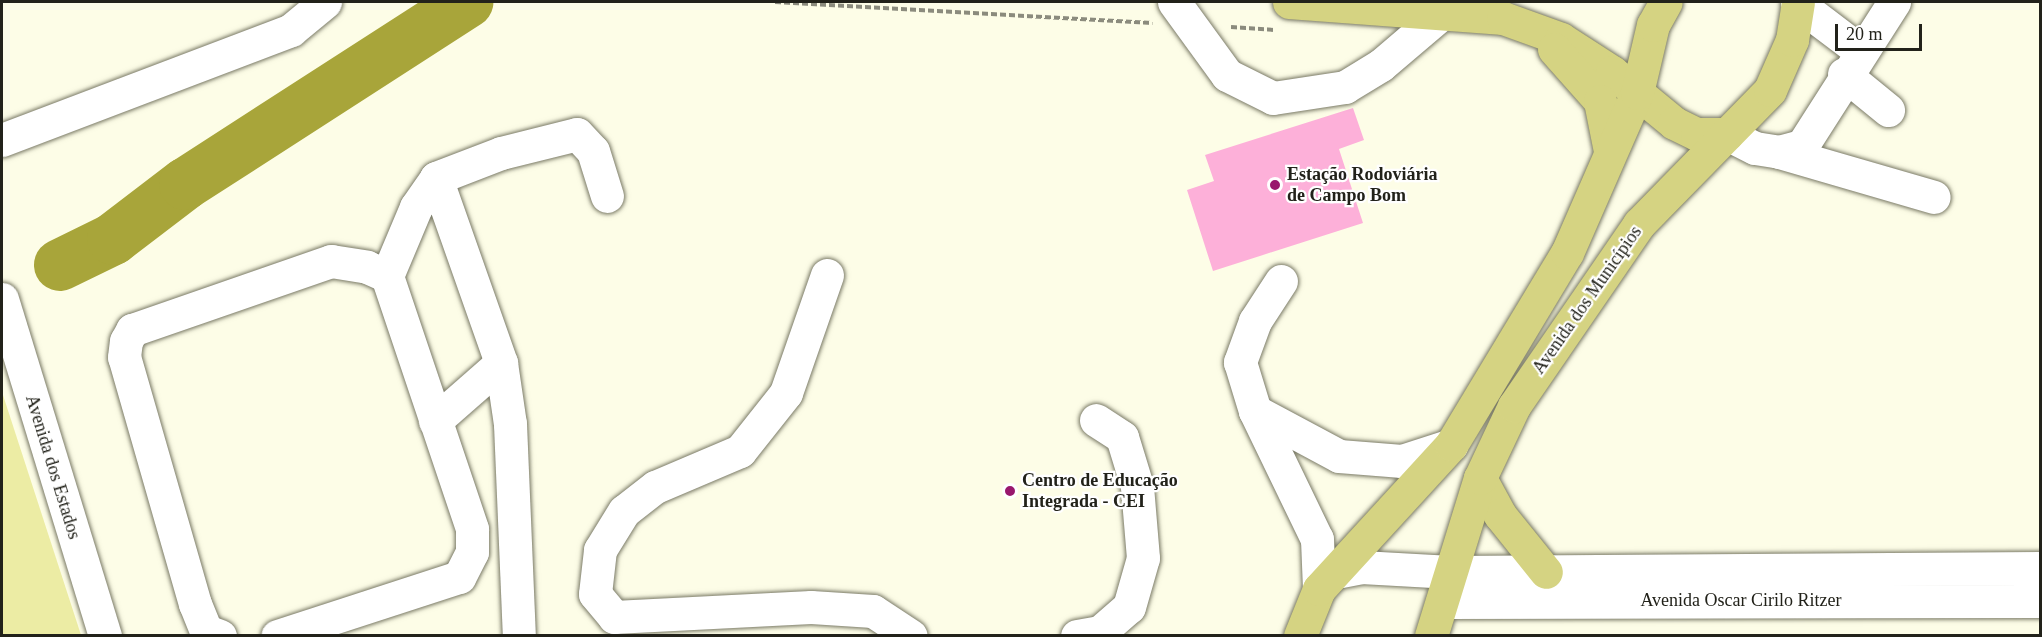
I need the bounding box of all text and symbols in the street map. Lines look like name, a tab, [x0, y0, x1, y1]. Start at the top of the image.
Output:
scale bar	[1838, 12, 1925, 50]
text: 20 m	[1846, 24, 1883, 44]
place label: Estação Rodoviária de Campo Bom	[1287, 164, 1437, 207]
marker: Estação Rodoviária de Campo Bom	[1268, 178, 1282, 192]
street label: Avenida dos Municípios	[1528, 222, 1646, 378]
street label: Avenida dos Estados	[21, 392, 85, 542]
place label: Centro de Educação Integrada - CEI	[1022, 470, 1178, 512]
marker: Centro de Educação Integrada - CEI	[1003, 484, 1017, 498]
street label: Avenida Oscar Cirilo Ritzer	[1640, 589, 1842, 611]

